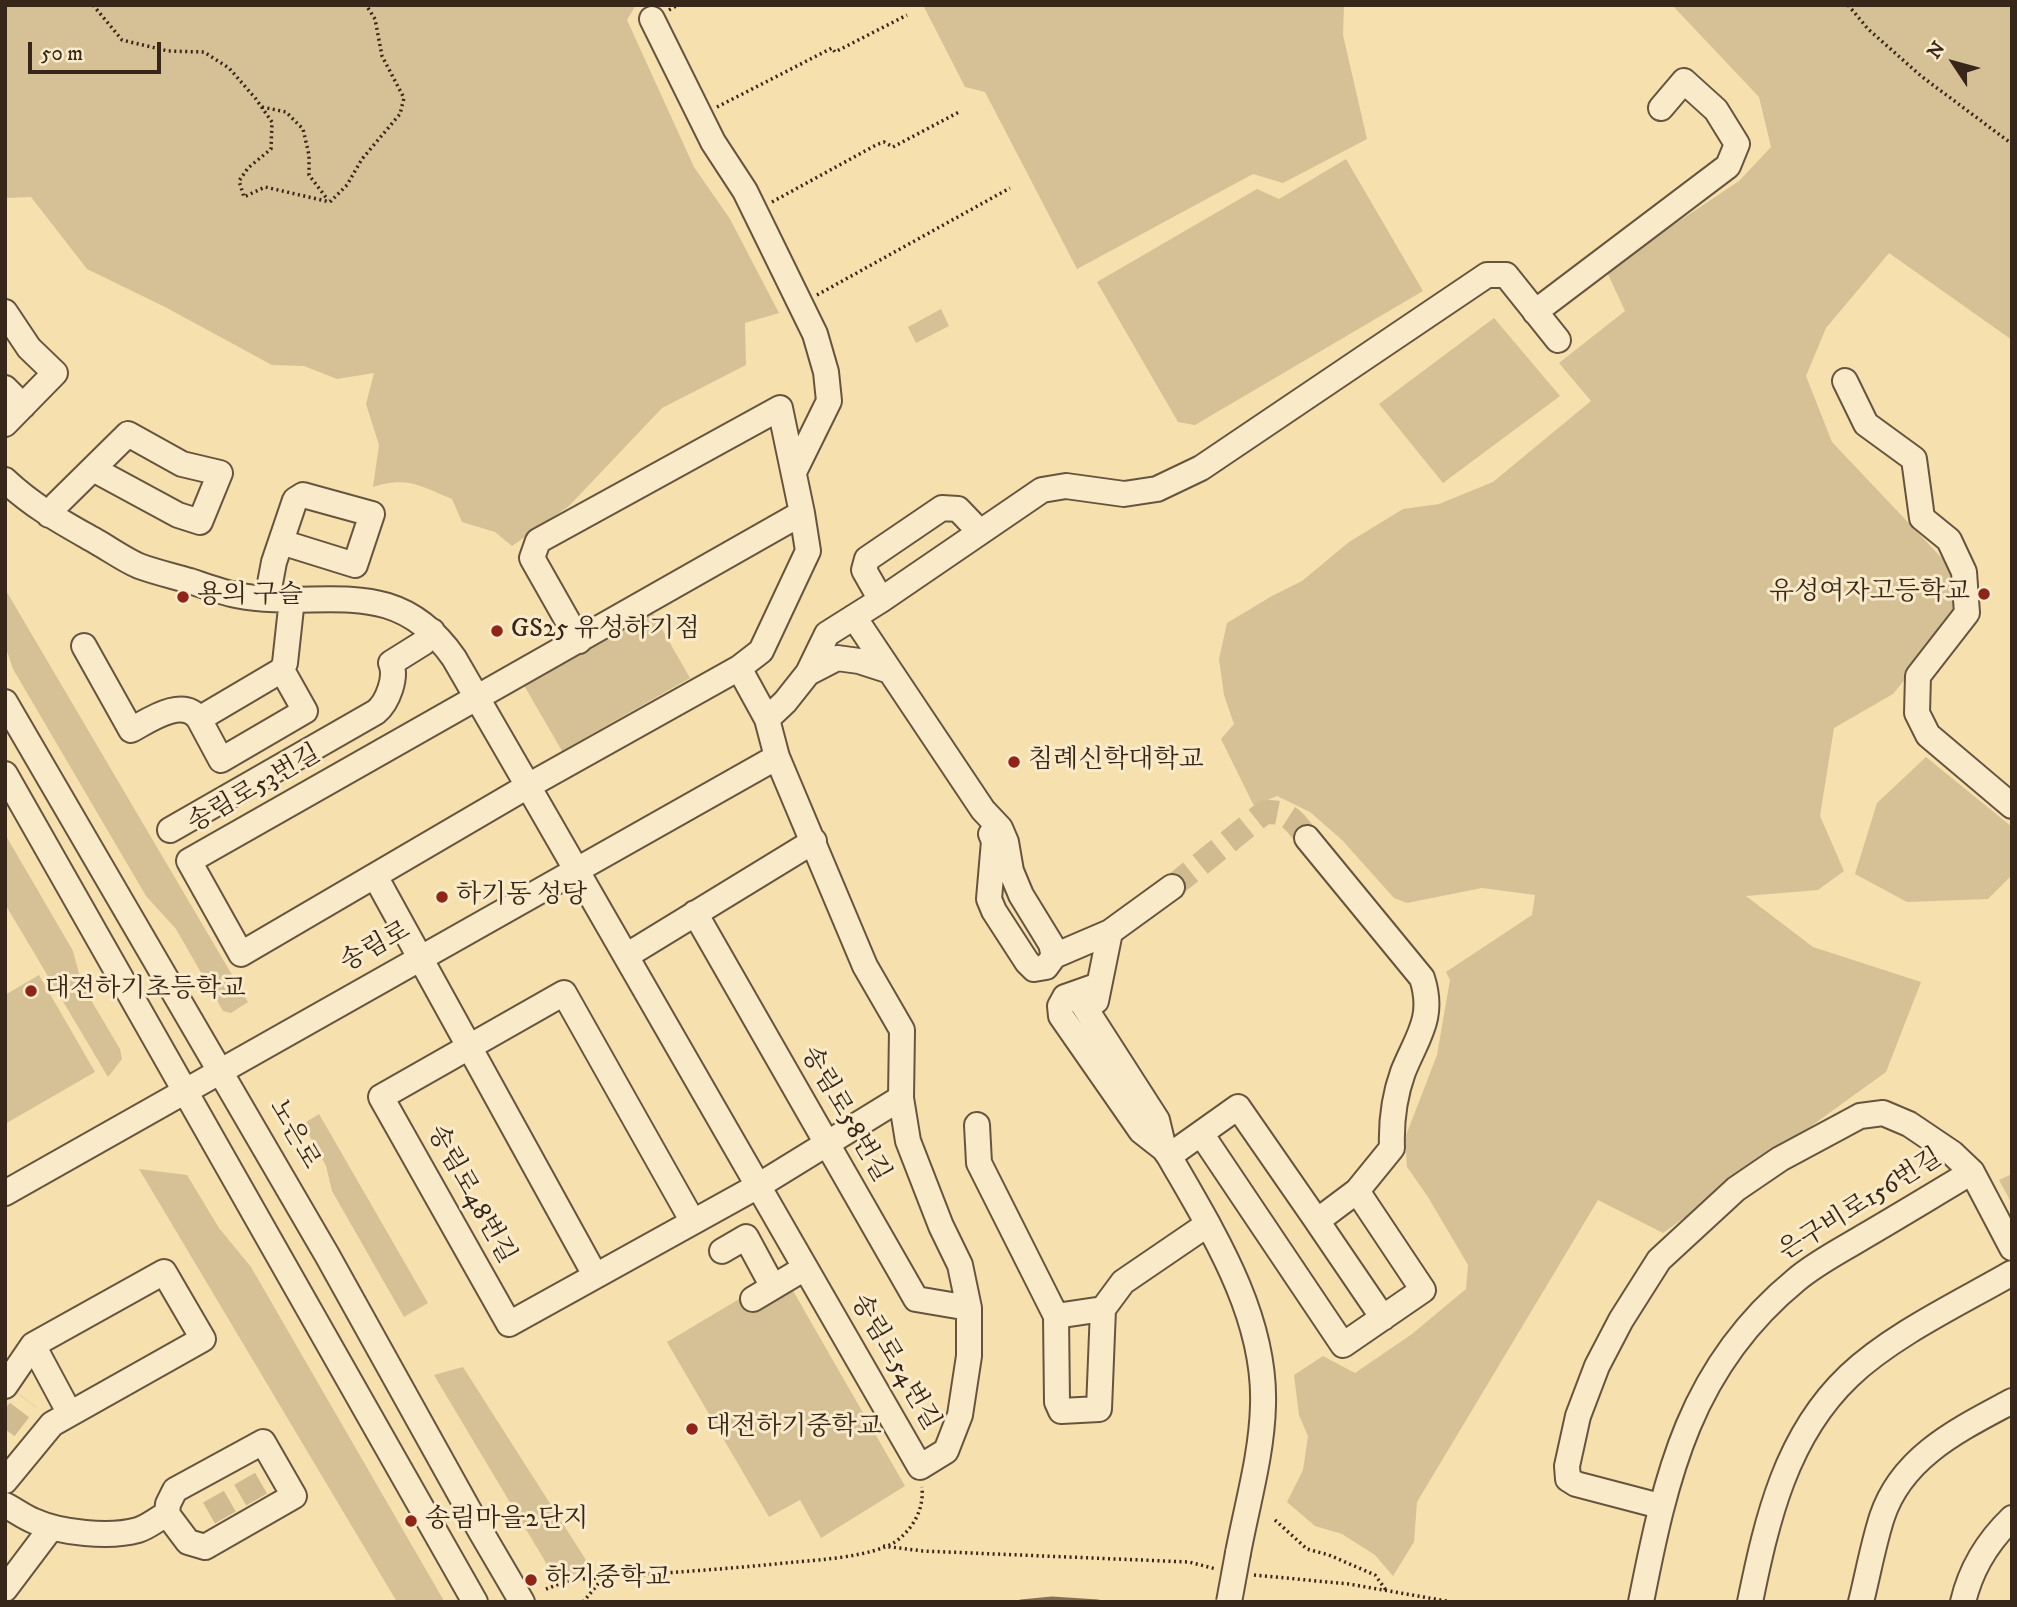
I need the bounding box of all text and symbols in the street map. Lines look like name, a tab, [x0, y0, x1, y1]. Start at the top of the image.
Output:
scale bar	[32, 28, 164, 72]
north arrow	[1919, 28, 1989, 98]
text: N	[1923, 37, 1950, 63]
text: 50 m	[41, 41, 83, 67]
place label: 유성여자고등학교	[1769, 578, 1970, 610]
place label: 용의 구슬	[197, 581, 303, 613]
marker: 유성여자고등학교	[1976, 586, 1992, 602]
marker: 용의 구슬	[175, 589, 191, 605]
place label: GS25 유성하기점	[511, 615, 700, 647]
marker: GS25 유성하기점	[489, 623, 505, 639]
street label: 송림로53번길	[183, 739, 327, 841]
place label: 침례신학대학교	[1028, 746, 1204, 778]
marker: 침례신학대학교	[1006, 754, 1022, 770]
place label: 하기동 성당	[456, 881, 587, 913]
marker: 하기동 성당	[434, 889, 450, 905]
street label: 송림로	[335, 916, 417, 980]
place label: 대전하기초등학교	[45, 975, 246, 1007]
marker: 대전하기초등학교	[23, 983, 39, 999]
street label: 송림로58번길	[793, 1042, 895, 1188]
street label: 노은로	[261, 1095, 325, 1175]
street label: 송림로48번길	[419, 1120, 521, 1270]
street label: 은구비로156번길	[1774, 1143, 1948, 1269]
street label: 송림로54번길	[842, 1289, 946, 1437]
place label: 대전하기중학교	[706, 1413, 882, 1445]
marker: 대전하기중학교	[684, 1421, 700, 1437]
place label: 송림마을2단지	[425, 1505, 588, 1537]
marker: 송림마을2단지	[403, 1513, 419, 1529]
place label: 하기중학교	[545, 1564, 671, 1596]
marker: 하기중학교	[523, 1572, 539, 1588]

